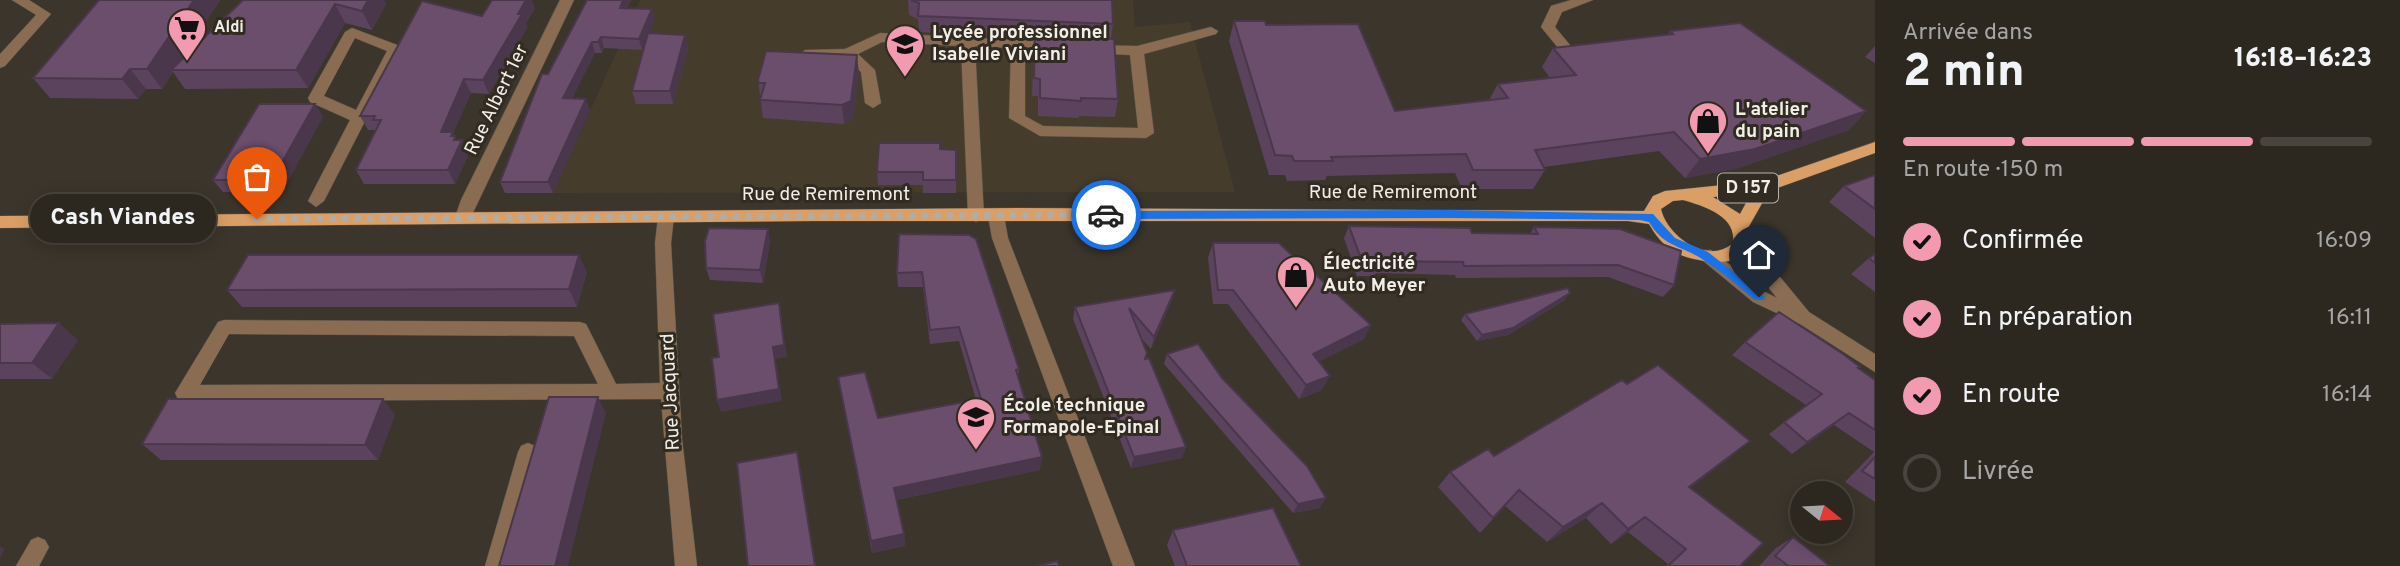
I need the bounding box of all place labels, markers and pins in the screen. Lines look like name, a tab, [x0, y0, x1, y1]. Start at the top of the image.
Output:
supermarket icon: Aldi	[166, 7, 208, 62]
place label: Aldi	[214, 18, 244, 38]
place label: Lycée professionnel Isabelle Viviani	[932, 21, 1108, 67]
school or university icon: Lycée professionnel Isabelle Viviani	[884, 23, 926, 78]
place label: L'atelier du pain	[1735, 98, 1808, 144]
shop icon: L'atelier du pain	[1687, 100, 1729, 155]
pin	[227, 147, 287, 219]
callout: Cash Viandes	[30, 194, 215, 244]
pin	[1729, 225, 1789, 297]
place label: Électricité Auto Meyer	[1323, 251, 1426, 298]
shop icon: Électricité Auto Meyer	[1275, 254, 1317, 309]
place label: École technique Formapole-Epinal	[1003, 393, 1160, 440]
school or university icon: École technique Formapole-Epinal	[955, 396, 997, 451]

